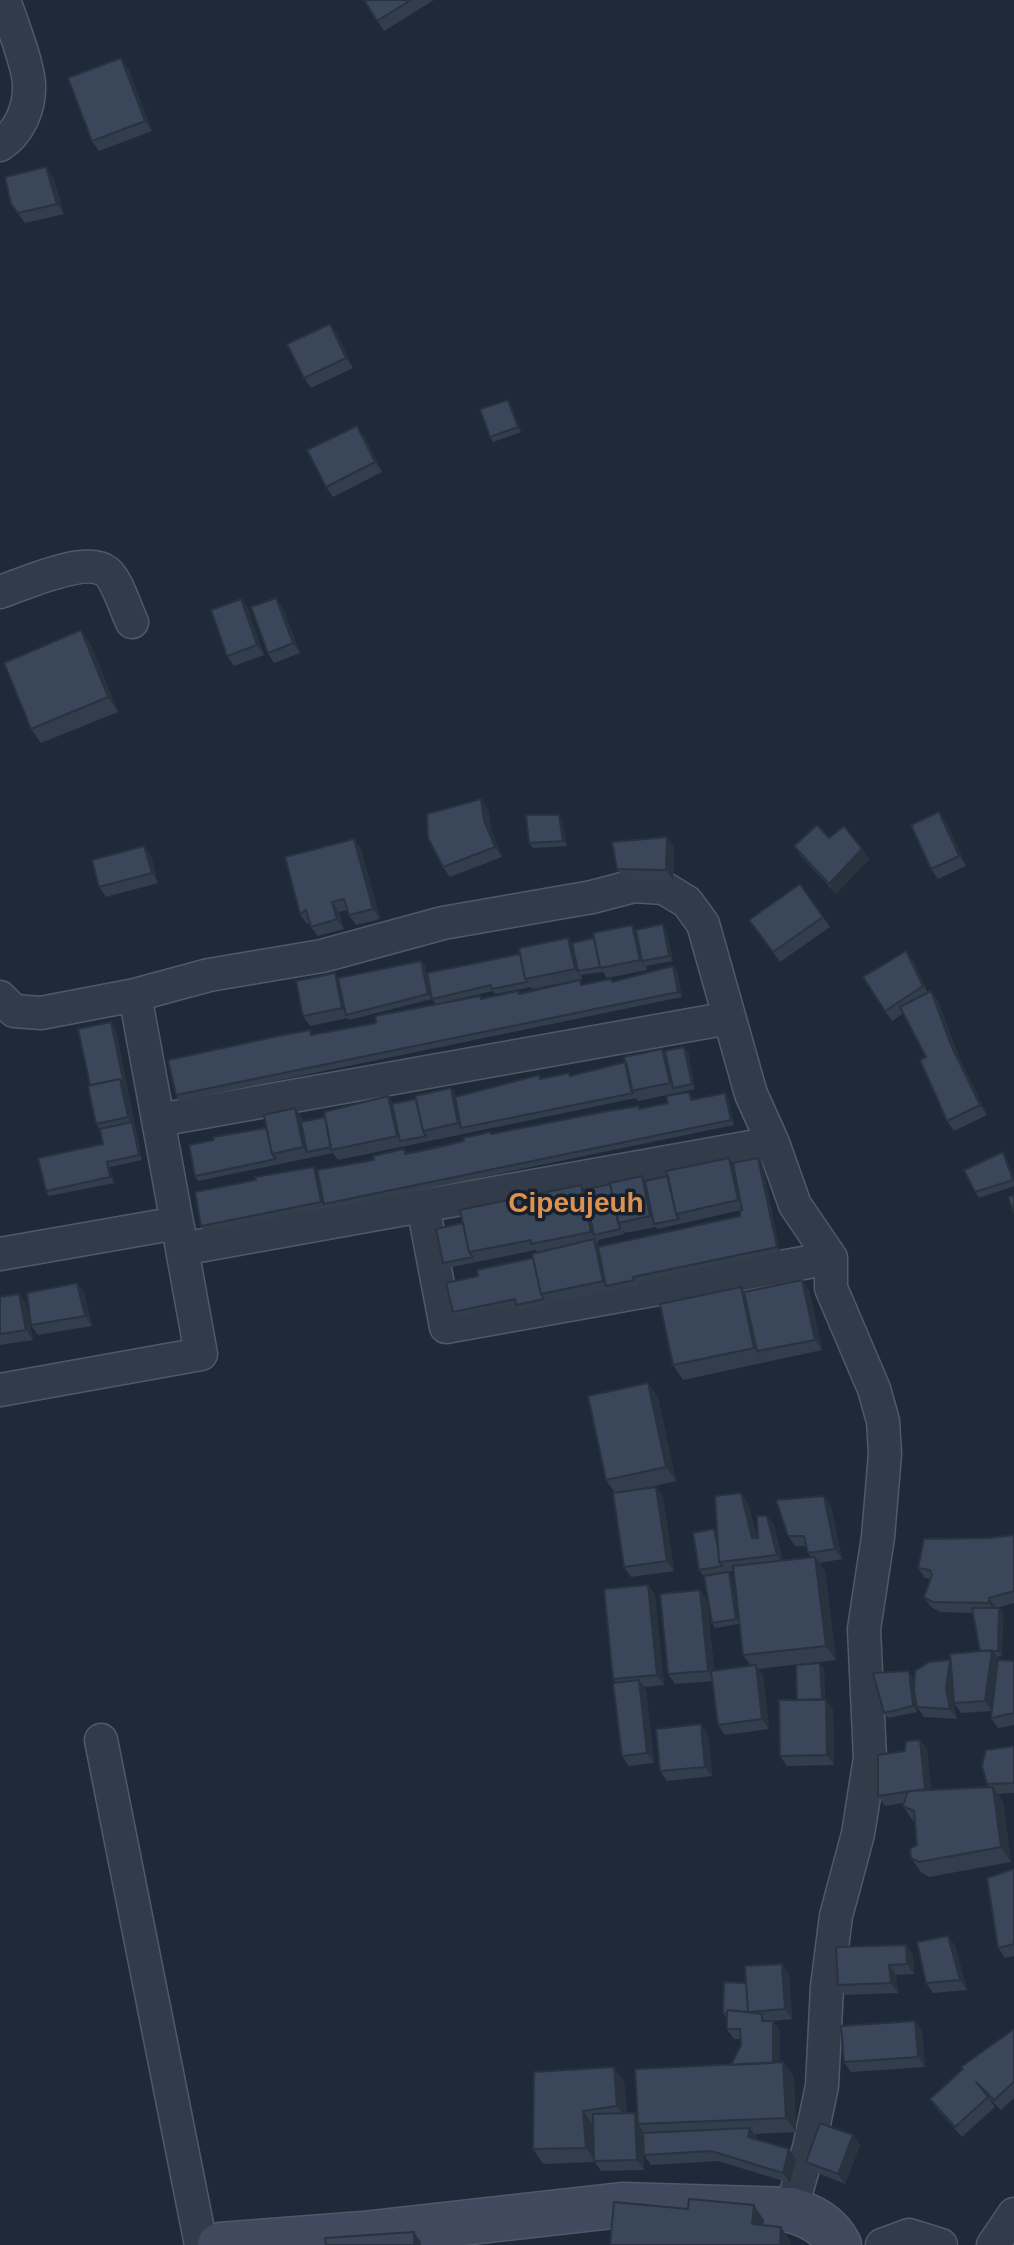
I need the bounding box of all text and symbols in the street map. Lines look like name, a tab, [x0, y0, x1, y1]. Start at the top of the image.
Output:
district label: Cipeujeuh	[508, 1187, 644, 1221]

